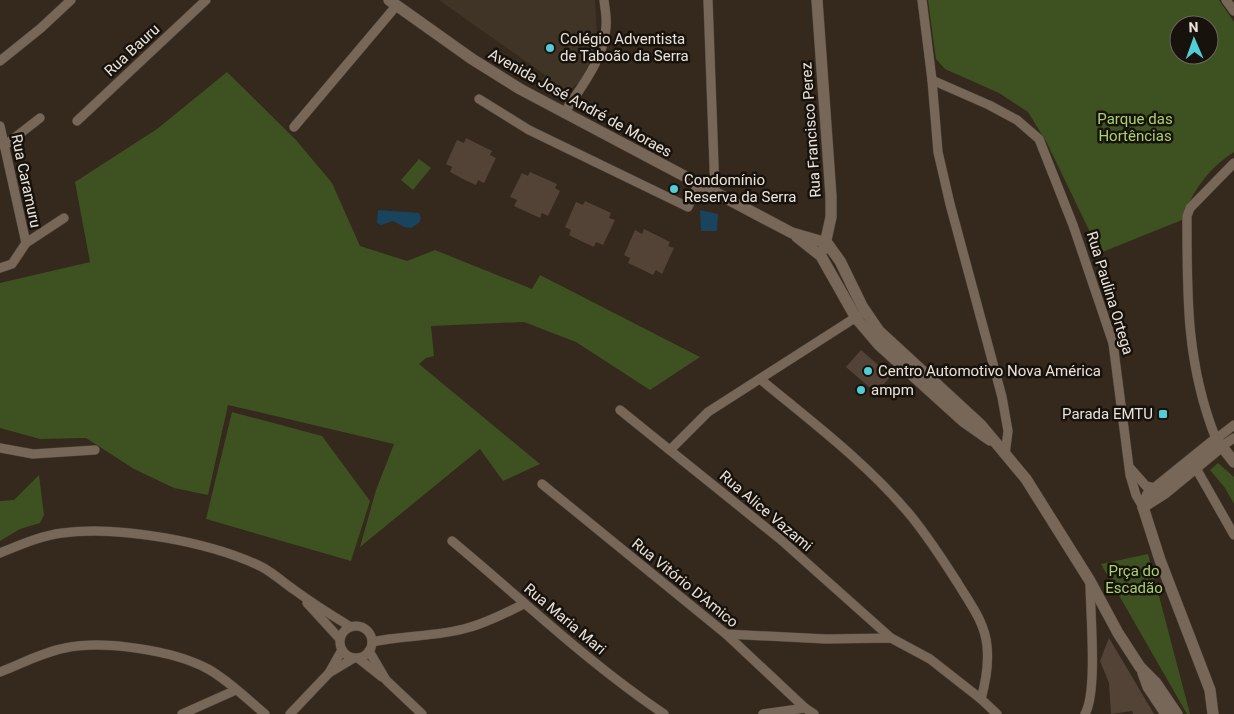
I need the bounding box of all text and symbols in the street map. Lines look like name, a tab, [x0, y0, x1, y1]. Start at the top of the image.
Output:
north arrow	[1169, 15, 1219, 65]
text: N	[1188, 19, 1199, 35]
street label: Rua Bauru	[101, 20, 163, 80]
place label: Colégio Adventista de Taboão da Serra	[560, 30, 689, 65]
marker: Colégio Adventista de Taboão da Serra	[544, 42, 556, 54]
street label: Avenida José André de Moraes	[485, 45, 675, 161]
street label: Rua Francisco Perez	[797, 62, 825, 198]
park label: Parque das Hortências	[1097, 110, 1173, 145]
street label: Rua Caramuru	[7, 133, 45, 229]
place label: Condomínio Reserva da Serra	[684, 171, 796, 206]
marker: Condomínio Reserva da Serra	[668, 183, 680, 195]
street label: Rua Paulina Ortega	[1083, 229, 1137, 357]
place label: Centro Automotivo Nova América	[878, 362, 1101, 380]
marker: Centro Automotivo Nova América	[862, 365, 874, 377]
place label: ampm	[871, 381, 914, 399]
marker: ampm	[855, 384, 867, 396]
place label: Parada EMTU	[1062, 405, 1153, 423]
marker: Parada EMTU	[1157, 408, 1169, 420]
street label: Rua Alice Vazami	[716, 467, 816, 555]
street label: Rua Vitório D'Amico	[628, 535, 742, 631]
park label: Prça do Escadão	[1105, 562, 1163, 597]
street label: Rua Maria Mari	[520, 580, 610, 658]

